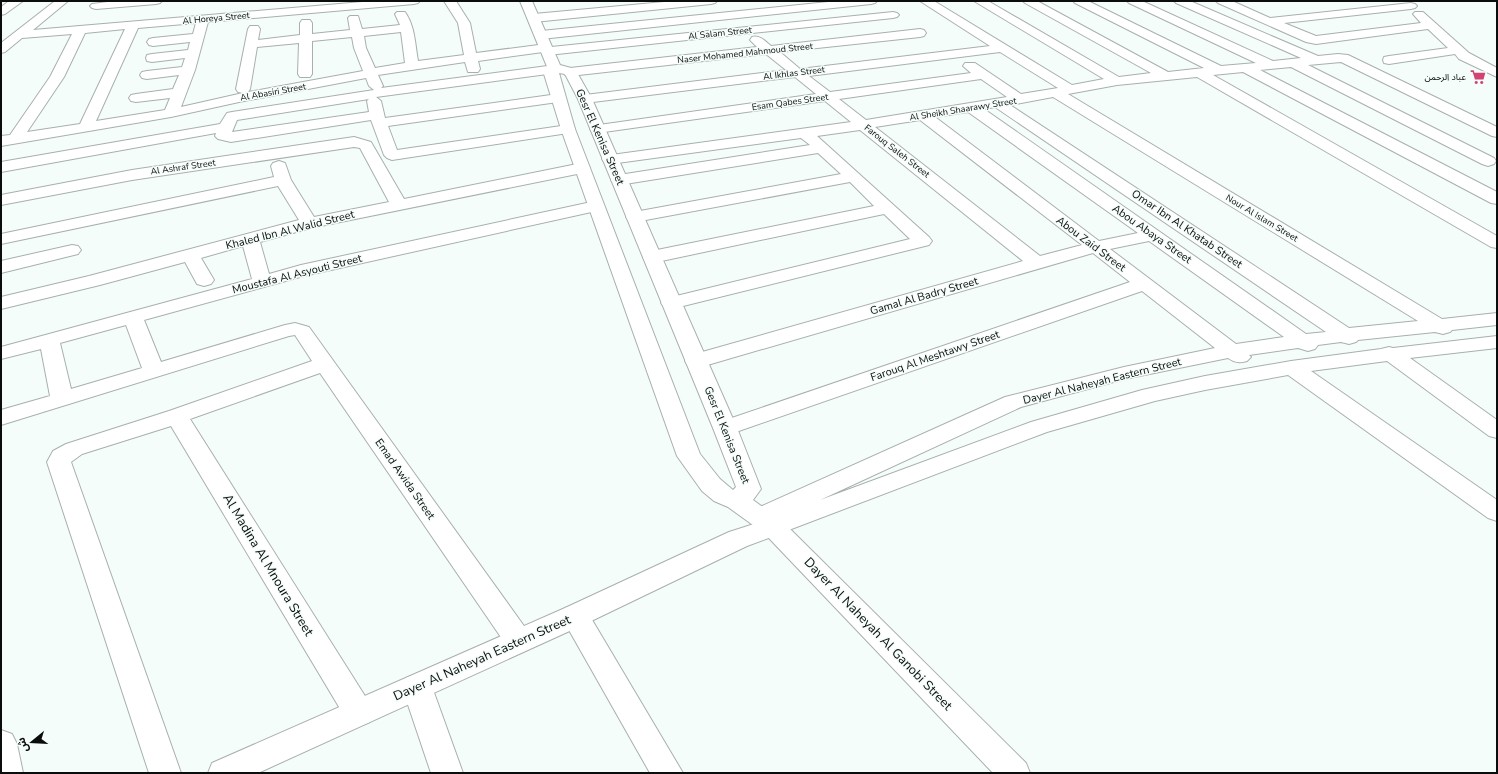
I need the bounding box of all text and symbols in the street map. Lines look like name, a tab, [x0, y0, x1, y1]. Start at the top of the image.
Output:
street label: Al Horeya Street	[182, 9, 251, 27]
street label: Al Salam Street	[688, 24, 753, 42]
street label: Naser Mohamed Mahmoud Street	[677, 40, 814, 66]
street label: Al Ikhlas Street	[762, 63, 826, 83]
supermarket icon: عباد الرحمن	[1469, 68, 1487, 86]
place label: عباد الرحمن	[1424, 71, 1466, 83]
street label: Al Abasiri Street	[239, 80, 308, 104]
street label: Gesr El Kenisa Street	[572, 87, 628, 188]
street label: Esam Qabes Street	[751, 91, 830, 113]
street label: Al Sheikh Shaarawy Street	[909, 94, 1018, 123]
street label: Farouq Saleh Street	[862, 122, 933, 181]
street label: Al Ashraf Street	[150, 156, 217, 177]
street label: Omar Ibn Al Khatab Street	[1129, 186, 1246, 272]
street label: Nour Al Islam Street	[1224, 192, 1301, 245]
street label: Abou Abaya Street	[1109, 201, 1195, 267]
street label: Khaled Ibn Al Walid Street	[224, 207, 356, 253]
street label: Abou Zaid Street	[1053, 213, 1129, 275]
street label: Moustafa Al Asyouti Street	[231, 251, 364, 297]
street label: Gamal Al Badry Street	[868, 273, 980, 319]
street label: Farouq Al Meshtawy Street	[868, 327, 1002, 385]
street label: Dayer Al Naheyah Eastern Street	[1021, 354, 1183, 408]
street label: Gesr El Kenisa Street	[701, 384, 753, 486]
street label: Emad Awida Street	[371, 436, 439, 523]
street label: Al Madina Al Mnoura Street	[218, 491, 318, 640]
street label: Dayer Al Naheyah Al Ganobi Street	[800, 553, 957, 715]
street label: Dayer Al Naheyah Eastern Street	[390, 610, 574, 705]
north arrow	[12, 722, 52, 762]
text: ش	[14, 735, 32, 754]

